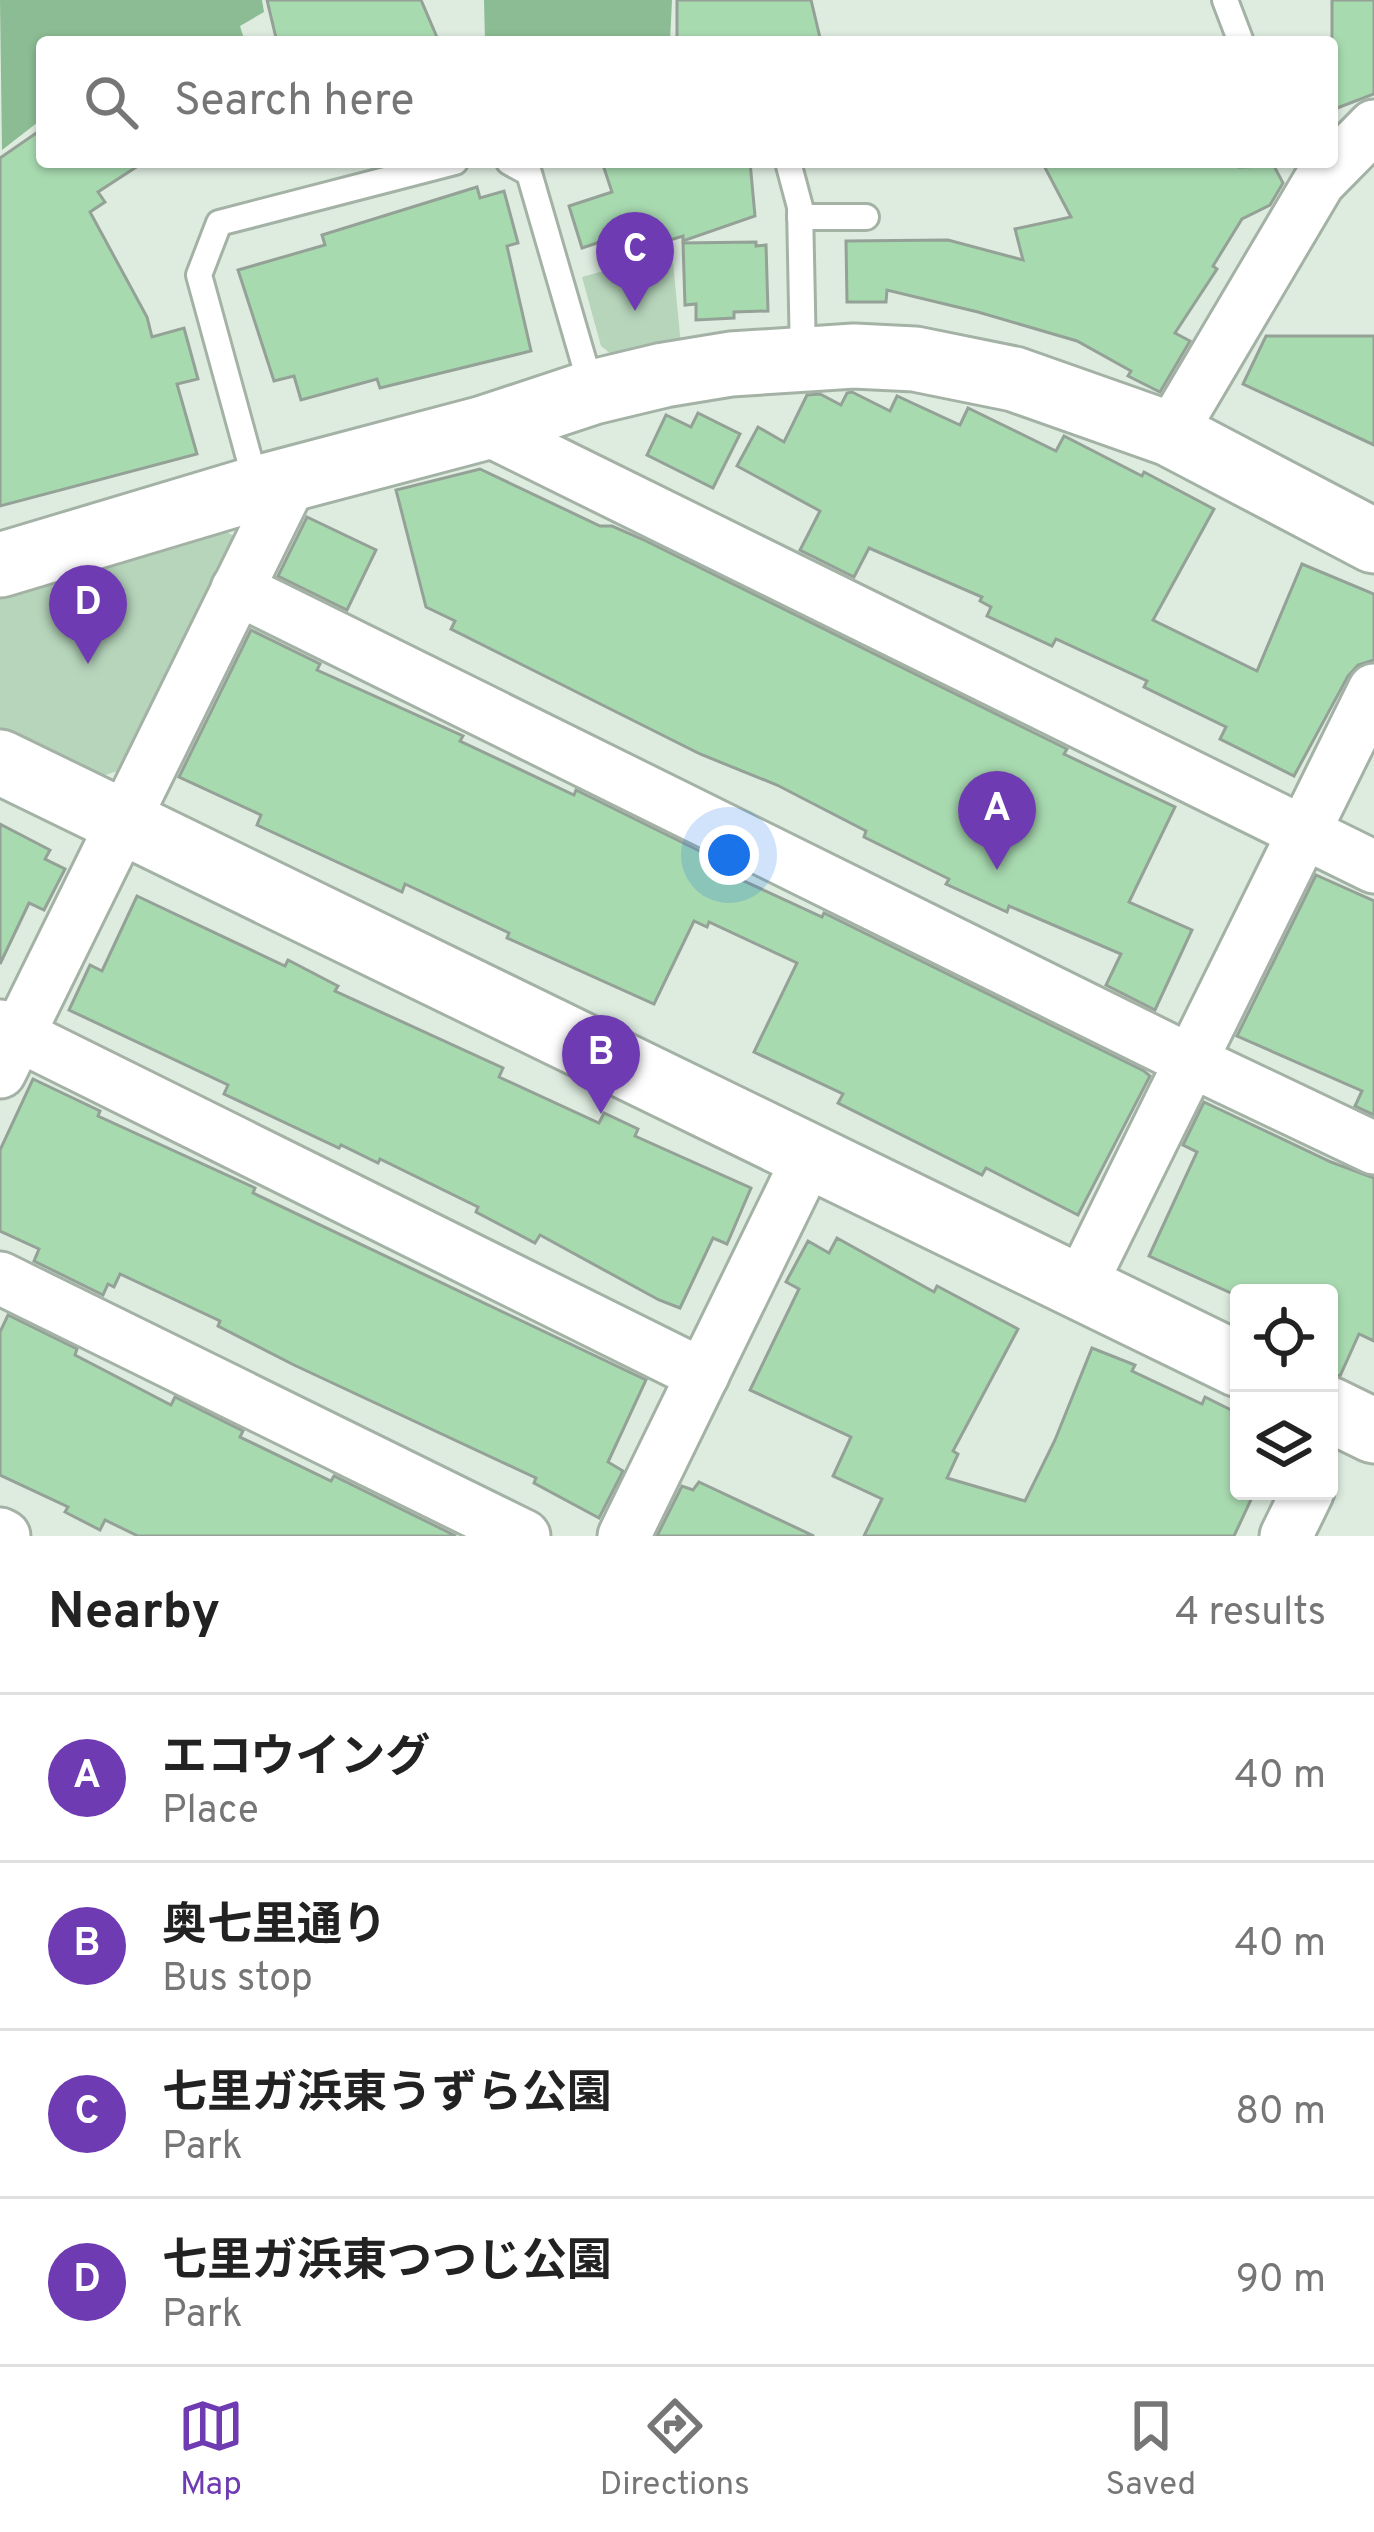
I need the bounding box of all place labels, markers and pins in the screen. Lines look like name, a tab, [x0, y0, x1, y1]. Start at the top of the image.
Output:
pin: C	[596, 212, 674, 311]
pin: D	[49, 565, 127, 664]
pin: A	[958, 771, 1036, 870]
pin: B	[562, 1015, 640, 1114]

